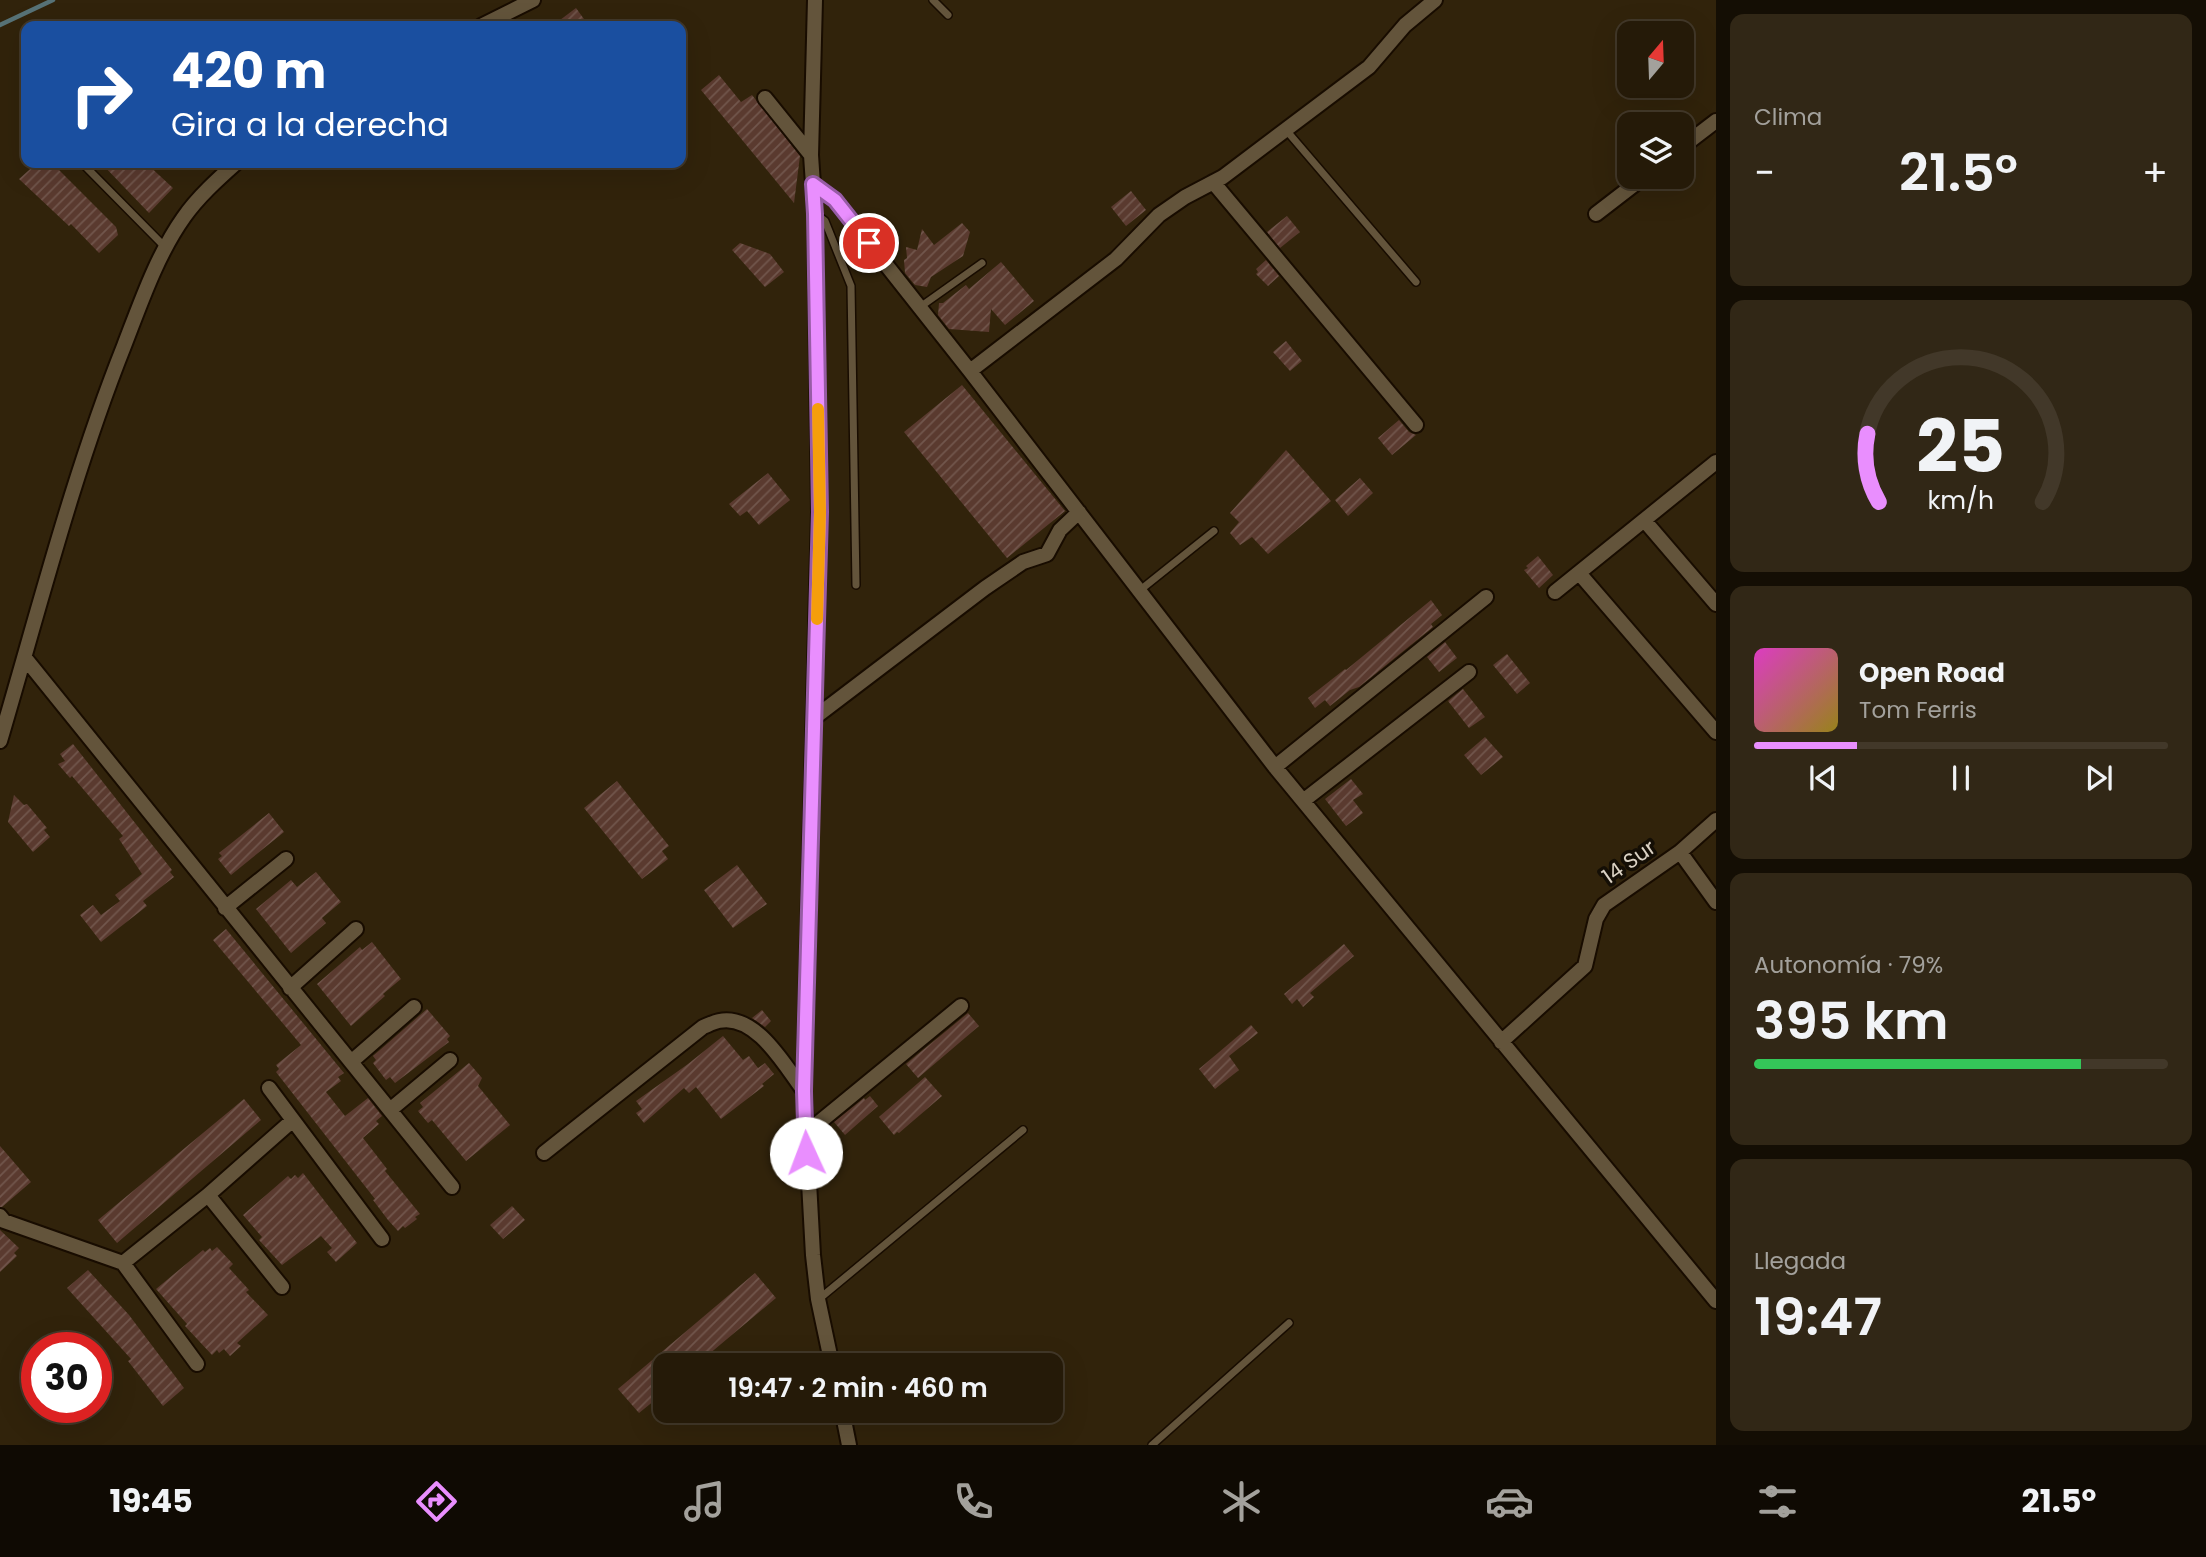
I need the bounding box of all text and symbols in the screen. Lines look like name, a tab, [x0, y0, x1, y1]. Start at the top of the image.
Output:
north arrow	[1617, 21, 1694, 98]
map controls	[1617, 21, 1694, 189]
text: 420 m	[171, 37, 326, 105]
icon: right	[56, 49, 147, 140]
text: Clima	[1754, 101, 1822, 133]
text: Gira a la derecha	[171, 102, 449, 147]
button: layers	[1617, 112, 1694, 189]
text: 21.5°	[1899, 136, 2018, 209]
text: −	[1754, 146, 1775, 199]
text: +	[2142, 146, 2168, 199]
pin	[839, 213, 899, 273]
icon: arrive	[850, 224, 888, 262]
text: 25	[1917, 397, 2005, 498]
text: km/h	[1928, 483, 1994, 518]
text: Open Road	[1859, 655, 2005, 691]
text: Tom Ferris	[1859, 694, 1977, 726]
icon: previous	[1804, 759, 1842, 797]
icon: pause	[1942, 759, 1980, 797]
icon: next	[2080, 759, 2118, 797]
street label: 14 Sur	[1596, 833, 1661, 890]
text: Autonomía · 79%	[1754, 949, 1943, 981]
text: 395 km	[1754, 984, 1948, 1057]
position arrow	[769, 1116, 843, 1190]
text: Llegada	[1754, 1245, 1846, 1277]
text: 19:47	[1754, 1280, 1882, 1353]
speed limit sign: 30	[21, 1332, 112, 1423]
text: 19:47 · 2 min · 460 m	[728, 1370, 988, 1406]
icon: directions	[412, 1477, 461, 1526]
icon: music	[680, 1477, 729, 1526]
icon: phone	[949, 1477, 998, 1526]
icon: climate	[1217, 1477, 1266, 1526]
icon: car	[1485, 1477, 1534, 1526]
icon: filters	[1753, 1477, 1802, 1526]
text: 19:45	[110, 1478, 193, 1523]
text: 21.5°	[2021, 1478, 2096, 1523]

